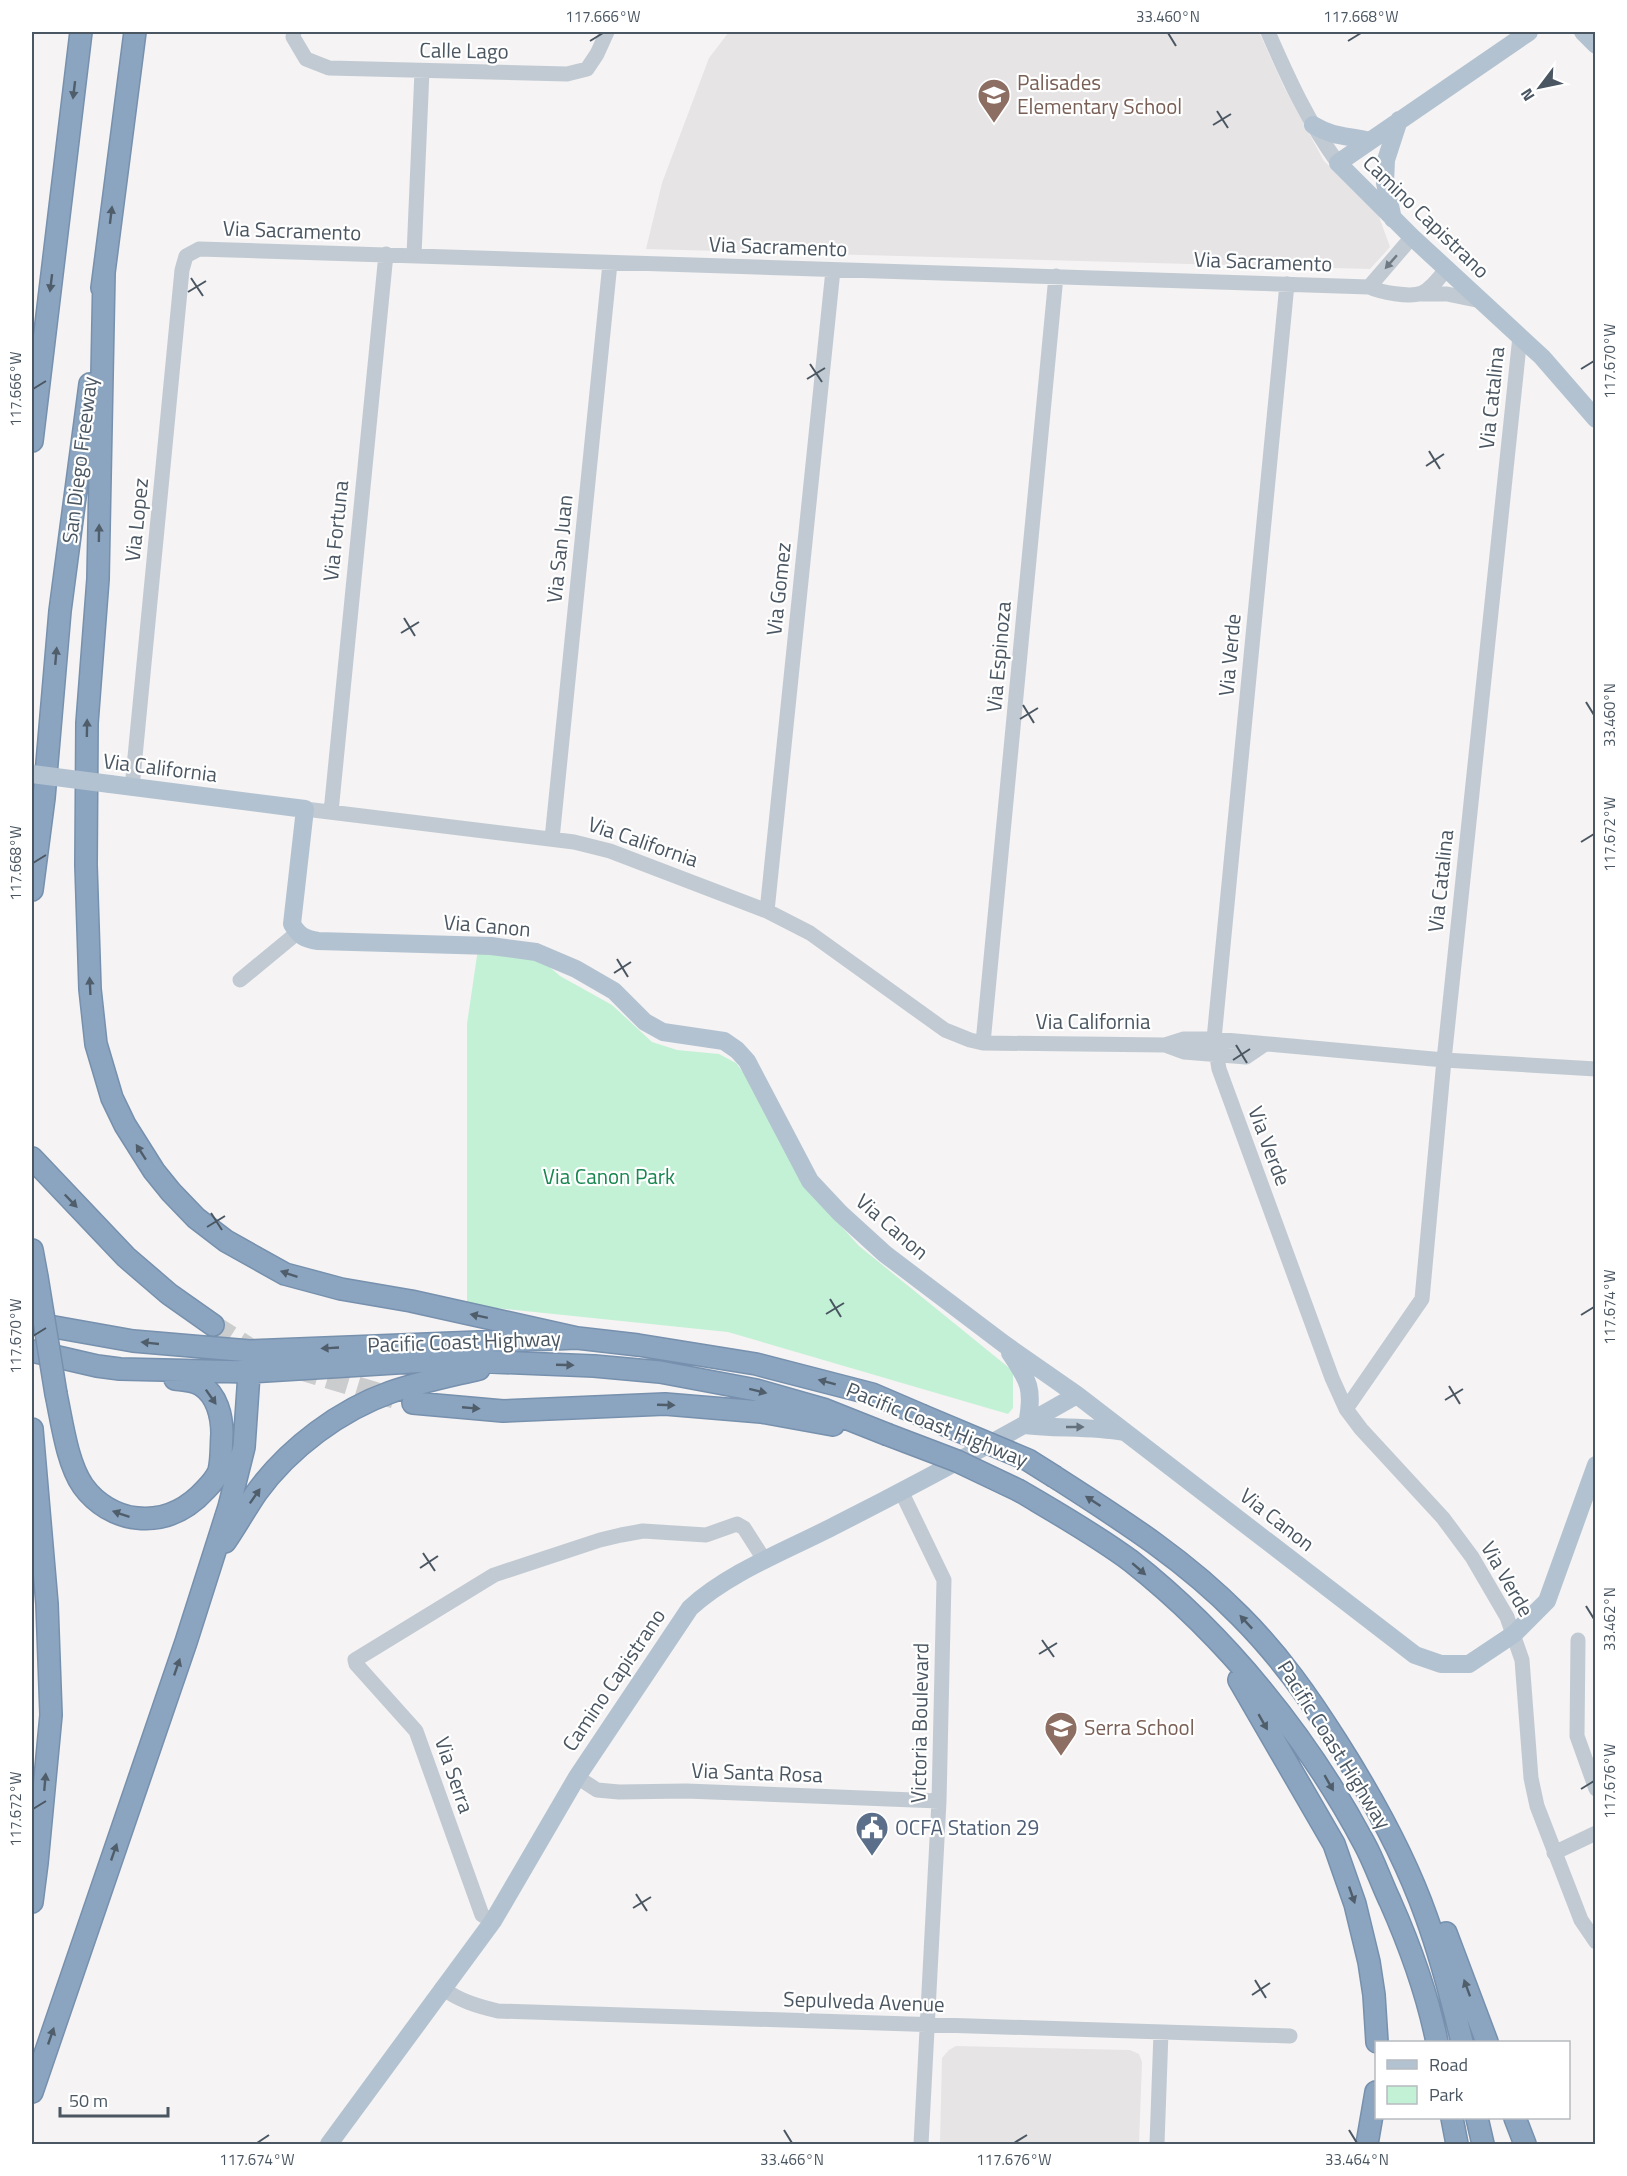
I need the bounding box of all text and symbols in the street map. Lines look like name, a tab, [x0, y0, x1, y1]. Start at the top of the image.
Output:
text: 117.666°W	[565, 5, 641, 28]
text: 33.460°N	[1136, 5, 1200, 28]
text: 117.668°W	[1323, 5, 1399, 28]
street label: Calle Lago	[419, 33, 509, 67]
north arrow	[1510, 57, 1570, 117]
place label: Palisades Elementary School	[1017, 66, 1182, 122]
school or university icon: Palisades Elementary School	[976, 77, 1012, 124]
one-way arrow	[69, 80, 79, 99]
text: N	[1514, 84, 1540, 106]
street label: Camino Capistrano	[1356, 147, 1498, 285]
one-way arrow	[107, 206, 116, 225]
street label: Via Sacramento	[222, 212, 362, 248]
street label: Via Sacramento	[708, 228, 848, 264]
street label: Via Sacramento	[1193, 243, 1333, 279]
one-way arrow	[1385, 254, 1398, 269]
one-way arrow	[46, 274, 55, 293]
text: 117.670°W	[1598, 323, 1621, 399]
street label: Via Catalina	[1470, 345, 1512, 451]
text: 117.666°W	[4, 351, 27, 427]
street label: San Diego Freeway	[53, 374, 105, 545]
street label: Via Lopez	[116, 476, 156, 563]
street label: Via Fortuna	[314, 478, 356, 583]
street label: Via San Juan	[537, 493, 581, 605]
one-way arrow	[94, 524, 103, 543]
street label: Via Gomez	[757, 541, 799, 637]
street label: Via Espinoza	[977, 600, 1019, 714]
street label: Via Verde	[1209, 612, 1249, 698]
one-way arrow	[51, 647, 61, 666]
text: 33.460°N	[1598, 683, 1621, 747]
one-way arrow	[82, 719, 92, 738]
street label: Via California	[101, 744, 220, 790]
text: 117.672°W	[1598, 796, 1621, 872]
street label: Via California	[584, 807, 703, 875]
text: 117.668°W	[4, 825, 27, 901]
street label: Via Catalina	[1419, 828, 1461, 934]
street label: Via Canon	[442, 905, 532, 945]
one-way arrow	[86, 976, 95, 995]
street label: Via California	[1036, 1005, 1151, 1037]
street label: Via Verde	[1240, 1101, 1300, 1190]
one-way arrow	[136, 1144, 147, 1160]
park label: Via Canon Park	[543, 1160, 675, 1192]
street label: Via Canon	[849, 1185, 936, 1267]
one-way arrow	[64, 1193, 78, 1207]
one-way arrow	[280, 1269, 298, 1278]
text: 117.674°W	[1598, 1269, 1621, 1345]
text: 117.670°W	[4, 1298, 27, 1374]
one-way arrow	[470, 1311, 488, 1321]
street label: Pacific Coast Highway	[367, 1322, 561, 1360]
one-way arrow	[140, 1338, 159, 1348]
one-way arrow	[320, 1343, 339, 1352]
one-way arrow	[556, 1360, 575, 1370]
street label: Pacific Coast Highway	[842, 1373, 1033, 1475]
one-way arrow	[818, 1376, 836, 1386]
one-way arrow	[749, 1386, 768, 1396]
one-way arrow	[205, 1388, 217, 1404]
one-way arrow	[656, 1400, 675, 1409]
one-way arrow	[461, 1403, 480, 1413]
one-way arrow	[1066, 1422, 1085, 1432]
street label: Via Canon	[1233, 1480, 1322, 1559]
one-way arrow	[249, 1489, 261, 1505]
one-way arrow	[1085, 1496, 1101, 1507]
one-way arrow	[112, 1509, 130, 1518]
street label: Via Verde	[1473, 1535, 1542, 1622]
one-way arrow	[1131, 1562, 1147, 1575]
text: 33.462°N	[1598, 1587, 1621, 1651]
street label: Camino Capistrano	[553, 1602, 673, 1757]
one-way arrow	[1239, 1614, 1253, 1629]
street label: Victoria Boulevard	[902, 1642, 936, 1803]
street label: Pacific Coast Highway	[1270, 1654, 1400, 1835]
one-way arrow	[173, 1658, 183, 1676]
school or university icon: Serra School	[1043, 1710, 1079, 1757]
place label: Serra School	[1084, 1711, 1195, 1743]
one-way arrow	[1258, 1714, 1268, 1731]
street label: Via Serra	[427, 1732, 483, 1818]
text: 117.676°W	[1598, 1743, 1621, 1819]
street label: Via Santa Rosa	[691, 1754, 824, 1790]
text: 117.672°W	[4, 1771, 27, 1847]
one-way arrow	[40, 1772, 50, 1791]
one-way arrow	[1324, 1775, 1334, 1792]
public building icon: OCFA Station 29	[854, 1810, 890, 1857]
place label: OCFA Station 29	[895, 1811, 1039, 1843]
one-way arrow	[110, 1843, 120, 1861]
one-way arrow	[1347, 1886, 1357, 1904]
one-way arrow	[1461, 1979, 1471, 1997]
street label: Sepulveda Avenue	[783, 1982, 945, 2020]
one-way arrow	[47, 2027, 56, 2045]
legend	[1375, 2041, 1570, 2119]
text: Road	[1429, 2051, 1468, 2078]
scale bar	[60, 2080, 168, 2118]
text: Park	[1429, 2081, 1464, 2108]
text: 50 m	[69, 2087, 108, 2114]
text: 117.674°W	[219, 2148, 295, 2171]
text: 33.466°N	[760, 2148, 824, 2171]
text: 117.676°W	[976, 2148, 1052, 2171]
text: 33.464°N	[1325, 2148, 1389, 2171]

